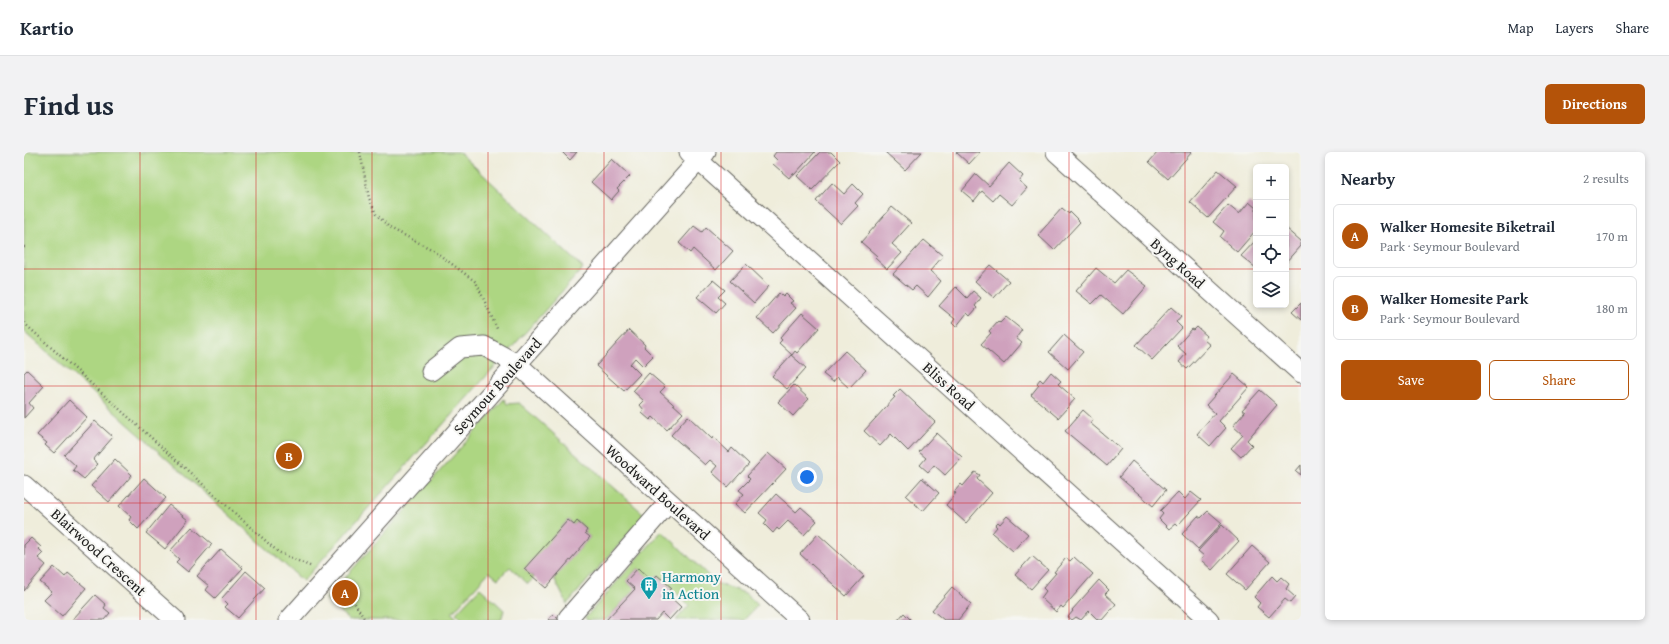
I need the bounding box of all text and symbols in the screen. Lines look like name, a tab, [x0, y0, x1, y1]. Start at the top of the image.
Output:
text: Kartio	[20, 14, 74, 42]
text: Map	[1508, 18, 1534, 38]
text: Layers	[1556, 18, 1594, 38]
text: Share	[1616, 18, 1649, 38]
text: Find us	[24, 84, 114, 125]
button: Directions	[1545, 84, 1645, 124]
map controls	[1253, 164, 1289, 308]
button: +	[1253, 164, 1289, 200]
text: Nearby	[1341, 166, 1395, 191]
text: 2 results	[1583, 169, 1629, 188]
button: −	[1253, 200, 1289, 236]
text: Walker Homesite Biketrail	[1380, 216, 1555, 237]
text: A	[1351, 227, 1359, 246]
text: 170 m	[1596, 227, 1628, 246]
street label: Byng Road	[1146, 233, 1210, 293]
button: locate	[1253, 236, 1289, 272]
text: Park · Seymour Boulevard	[1380, 237, 1520, 256]
button: layers	[1253, 272, 1289, 308]
text: Walker Homesite Park	[1380, 288, 1528, 309]
text: B	[1351, 299, 1359, 318]
text: 180 m	[1596, 299, 1628, 318]
text: Park · Seymour Boulevard	[1380, 309, 1520, 328]
street label: Seymour Boulevard	[448, 333, 546, 439]
street label: Bliss Road	[918, 357, 980, 415]
button: Save	[1341, 360, 1481, 400]
button: Share	[1489, 360, 1629, 400]
street label: Woodward Boulevard	[601, 439, 715, 545]
pin: B	[276, 441, 302, 471]
your location	[797, 467, 817, 487]
street label: Blairwood Crescent	[47, 503, 152, 601]
place label: Harmony in Action	[662, 566, 722, 604]
building icon: Harmony in Action	[639, 575, 659, 600]
pin: A	[332, 578, 358, 608]

